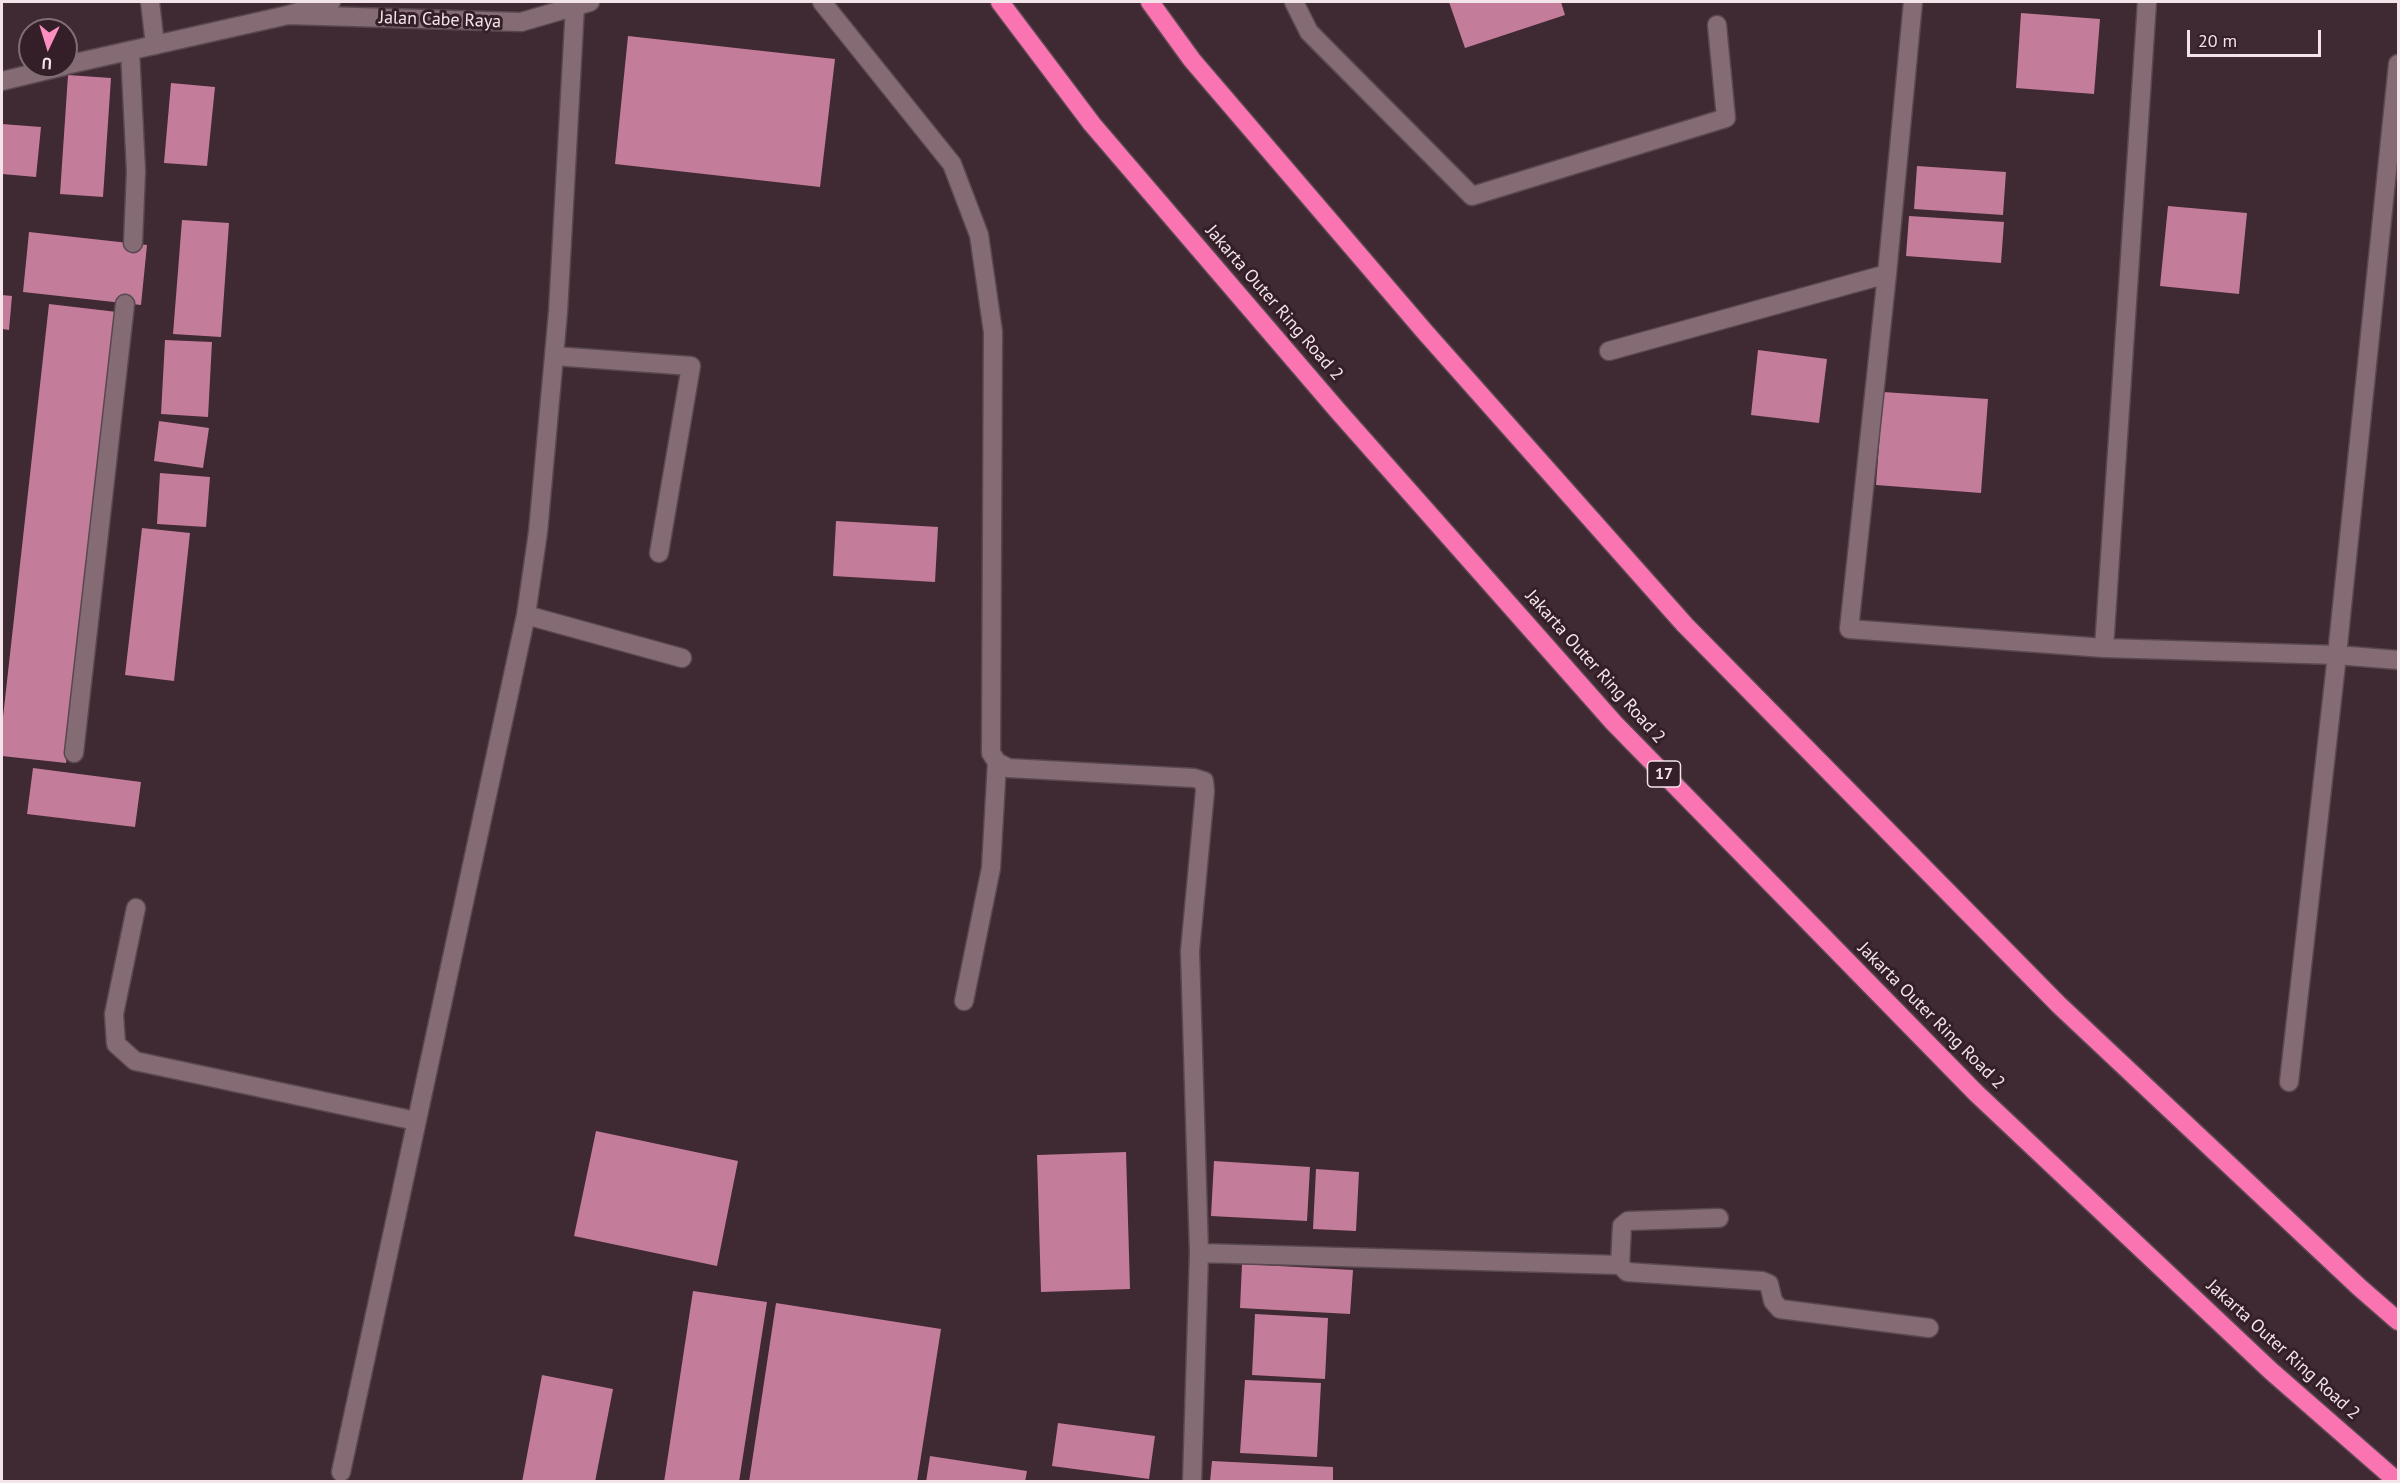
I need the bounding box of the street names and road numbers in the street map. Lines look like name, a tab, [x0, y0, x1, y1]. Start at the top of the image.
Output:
street label: Jalan Cabe Raya	[378, 7, 502, 33]
street label: Jakarta Outer Ring Road 2	[1201, 221, 1347, 385]
street label: Jakarta Outer Ring Road 2	[1520, 586, 1670, 748]
road number: 17	[1648, 761, 1680, 787]
street label: Jakarta Outer Ring Road 2	[1853, 938, 2009, 1094]
street label: Jakarta Outer Ring Road 2	[2202, 1275, 2364, 1425]

